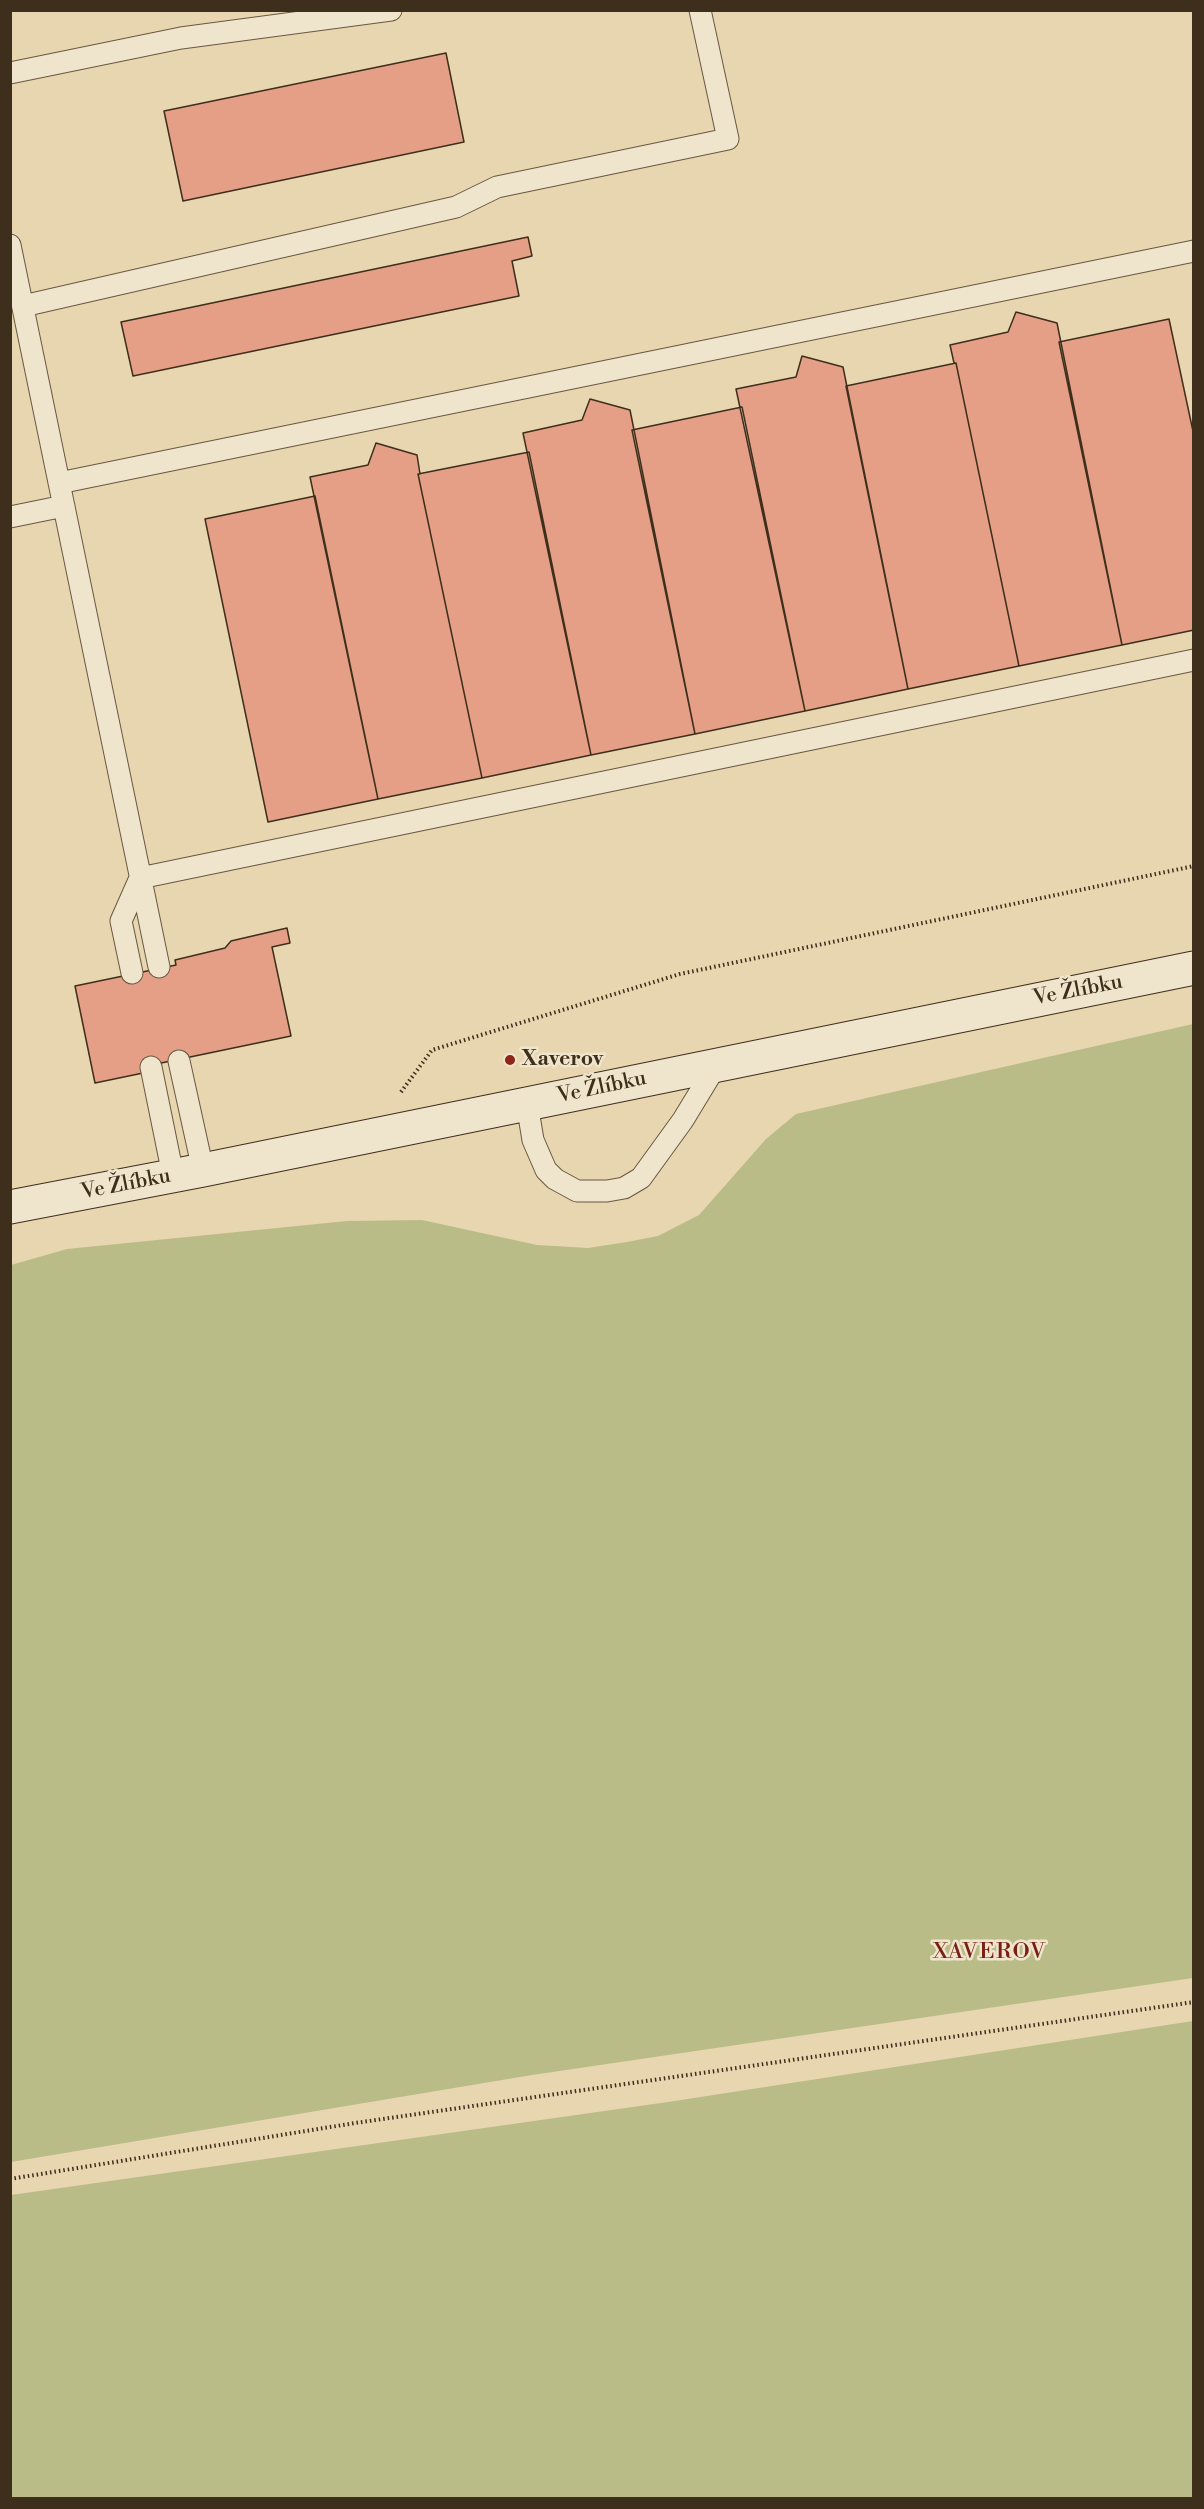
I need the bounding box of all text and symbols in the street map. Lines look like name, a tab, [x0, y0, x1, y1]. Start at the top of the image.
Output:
street label: Ve Žlíbku	[1031, 970, 1125, 1012]
place label: Xaverov	[522, 1047, 603, 1073]
marker: Xaverov	[503, 1053, 517, 1067]
street label: Ve Žlíbku	[555, 1066, 649, 1110]
street label: Ve Žlíbku	[79, 1164, 173, 1206]
district label: XAVEROV	[933, 1940, 1047, 1966]

